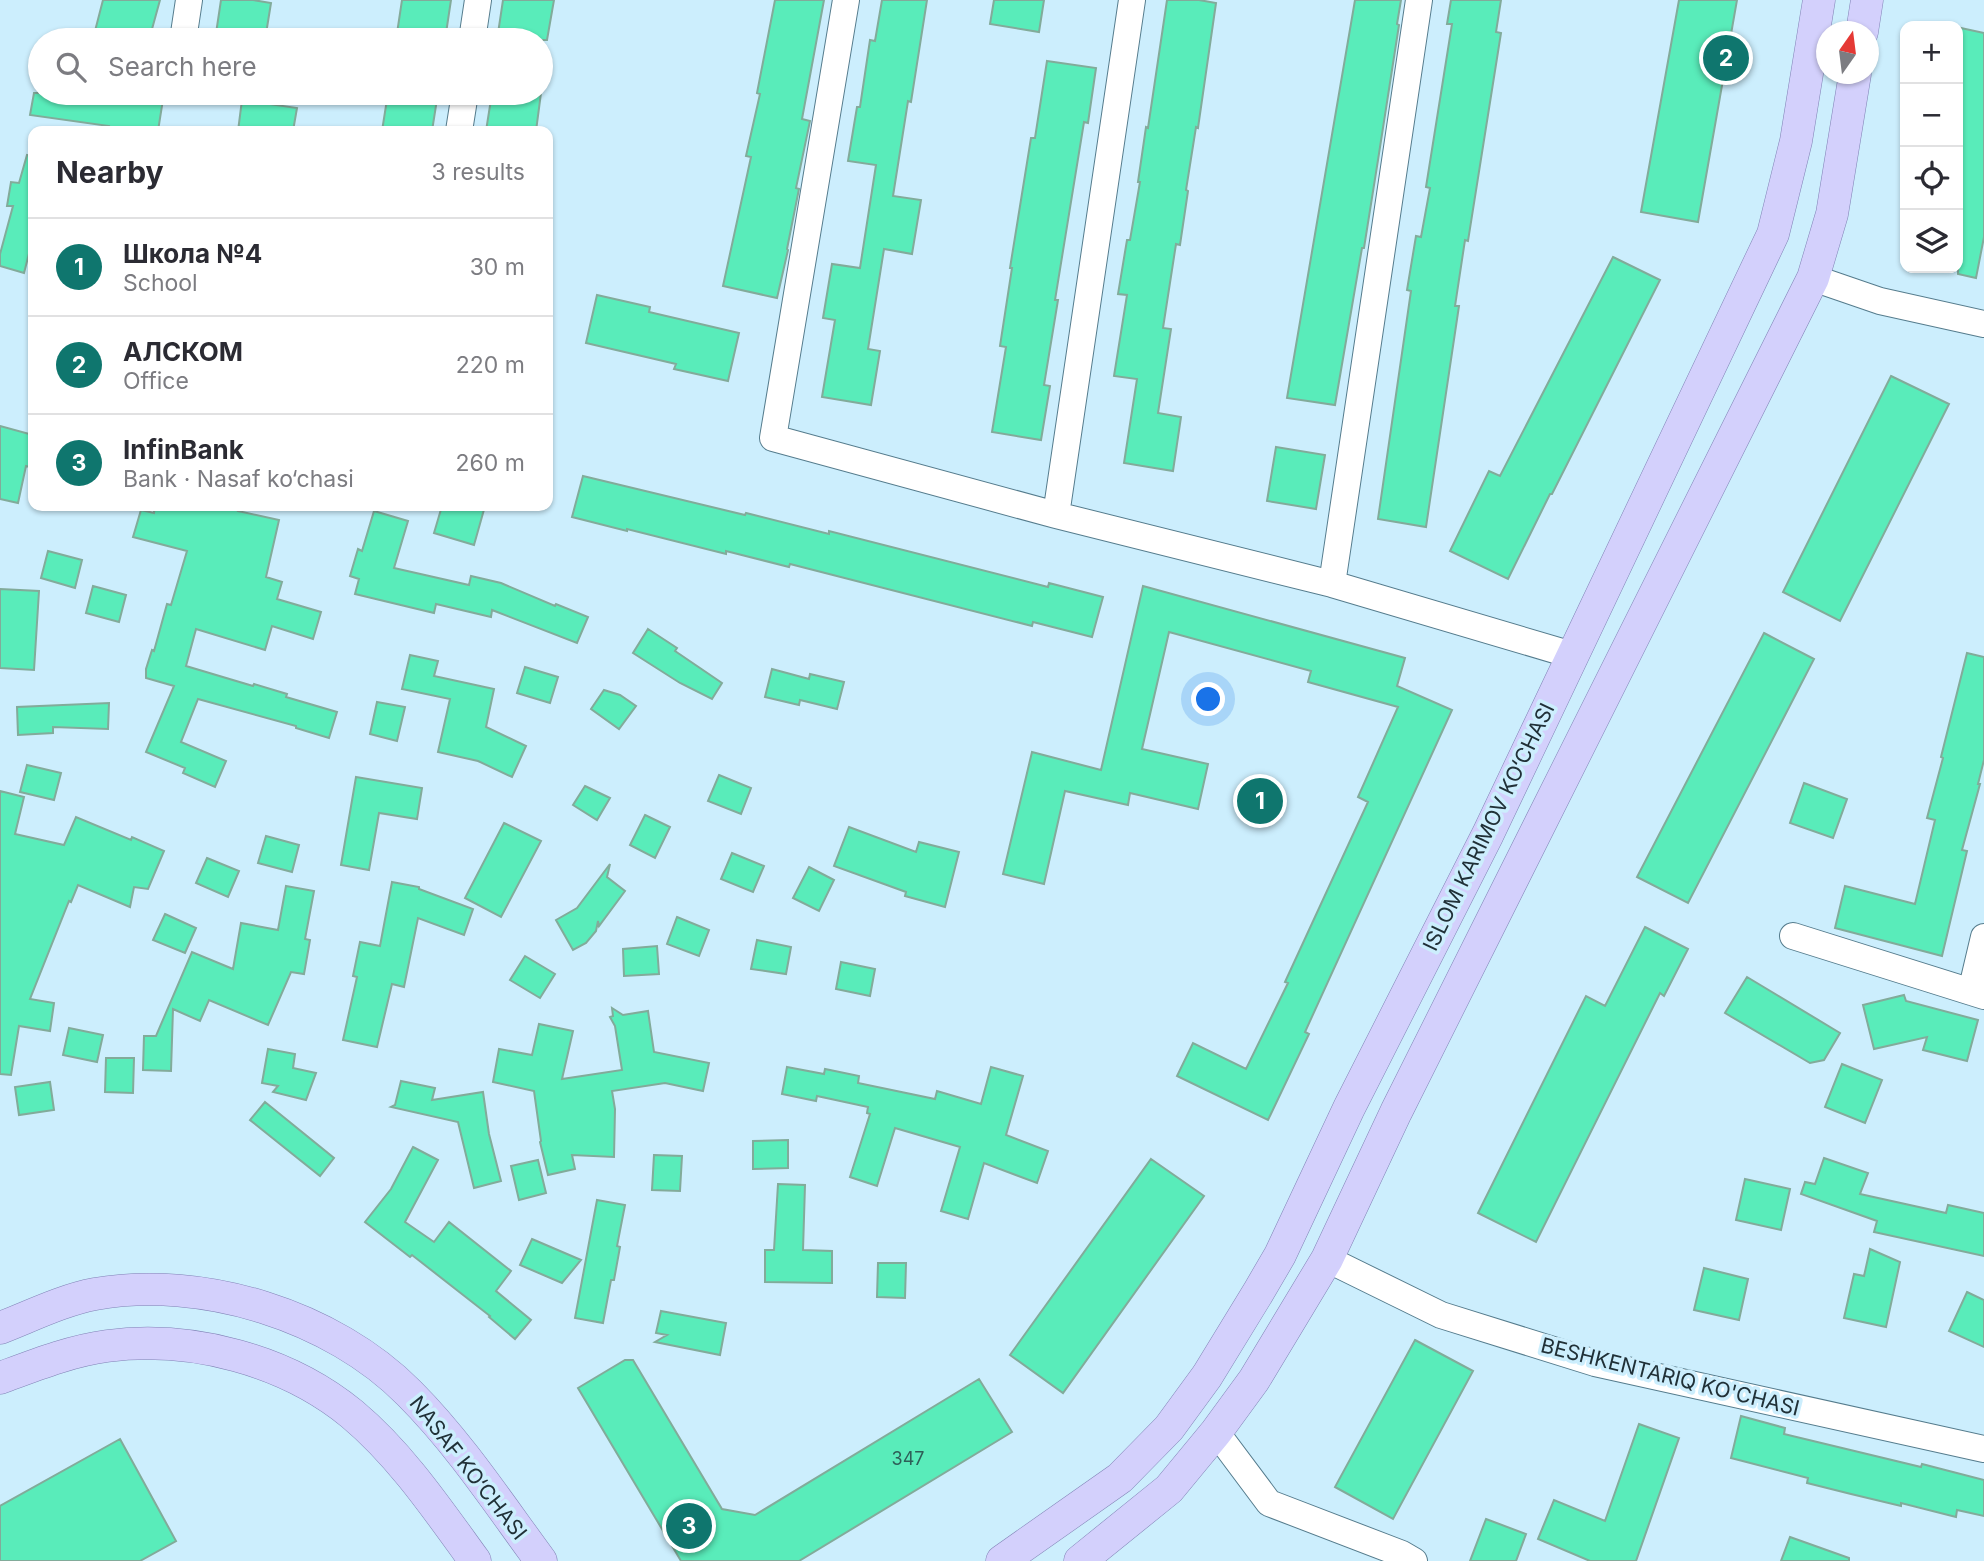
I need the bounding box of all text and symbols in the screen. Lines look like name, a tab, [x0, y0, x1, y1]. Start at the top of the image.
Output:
north arrow	[1816, 21, 1879, 84]
map controls	[1900, 21, 1963, 273]
button: +	[1900, 21, 1963, 84]
search box	[28, 28, 553, 105]
pin: 2	[1703, 32, 1749, 84]
icon: search	[52, 48, 90, 86]
text: Search here	[108, 51, 257, 82]
button: −	[1900, 84, 1963, 147]
button: locate	[1900, 147, 1963, 210]
text: Nearby	[56, 154, 164, 190]
text: 3 results	[432, 158, 525, 186]
button: layers	[1900, 210, 1963, 273]
text: Школа №4	[123, 238, 262, 269]
text: 1	[74, 253, 84, 281]
text: 30 m	[470, 253, 525, 281]
text: School	[123, 269, 198, 297]
text: АЛСКОМ	[123, 336, 243, 367]
text: 2	[72, 351, 86, 379]
text: 220 m	[456, 351, 525, 379]
text: Office	[123, 367, 189, 395]
text: InfinBank	[123, 434, 244, 465]
text: 3	[72, 449, 86, 477]
text: 260 m	[456, 449, 525, 477]
text: Bank · Nasaf ko‘chasi	[123, 465, 354, 493]
your location	[1191, 682, 1225, 716]
street label: ISLOM KARIMOV KO‘CHASI	[1418, 699, 1560, 955]
pin: 1	[1237, 775, 1283, 827]
street label: BESHKENTARIQ KO'CHASI	[1538, 1332, 1802, 1421]
street label: NASAF KO‘CHASI	[405, 1391, 532, 1544]
house number: 347	[892, 1448, 924, 1469]
pin: 3	[666, 1500, 712, 1552]

